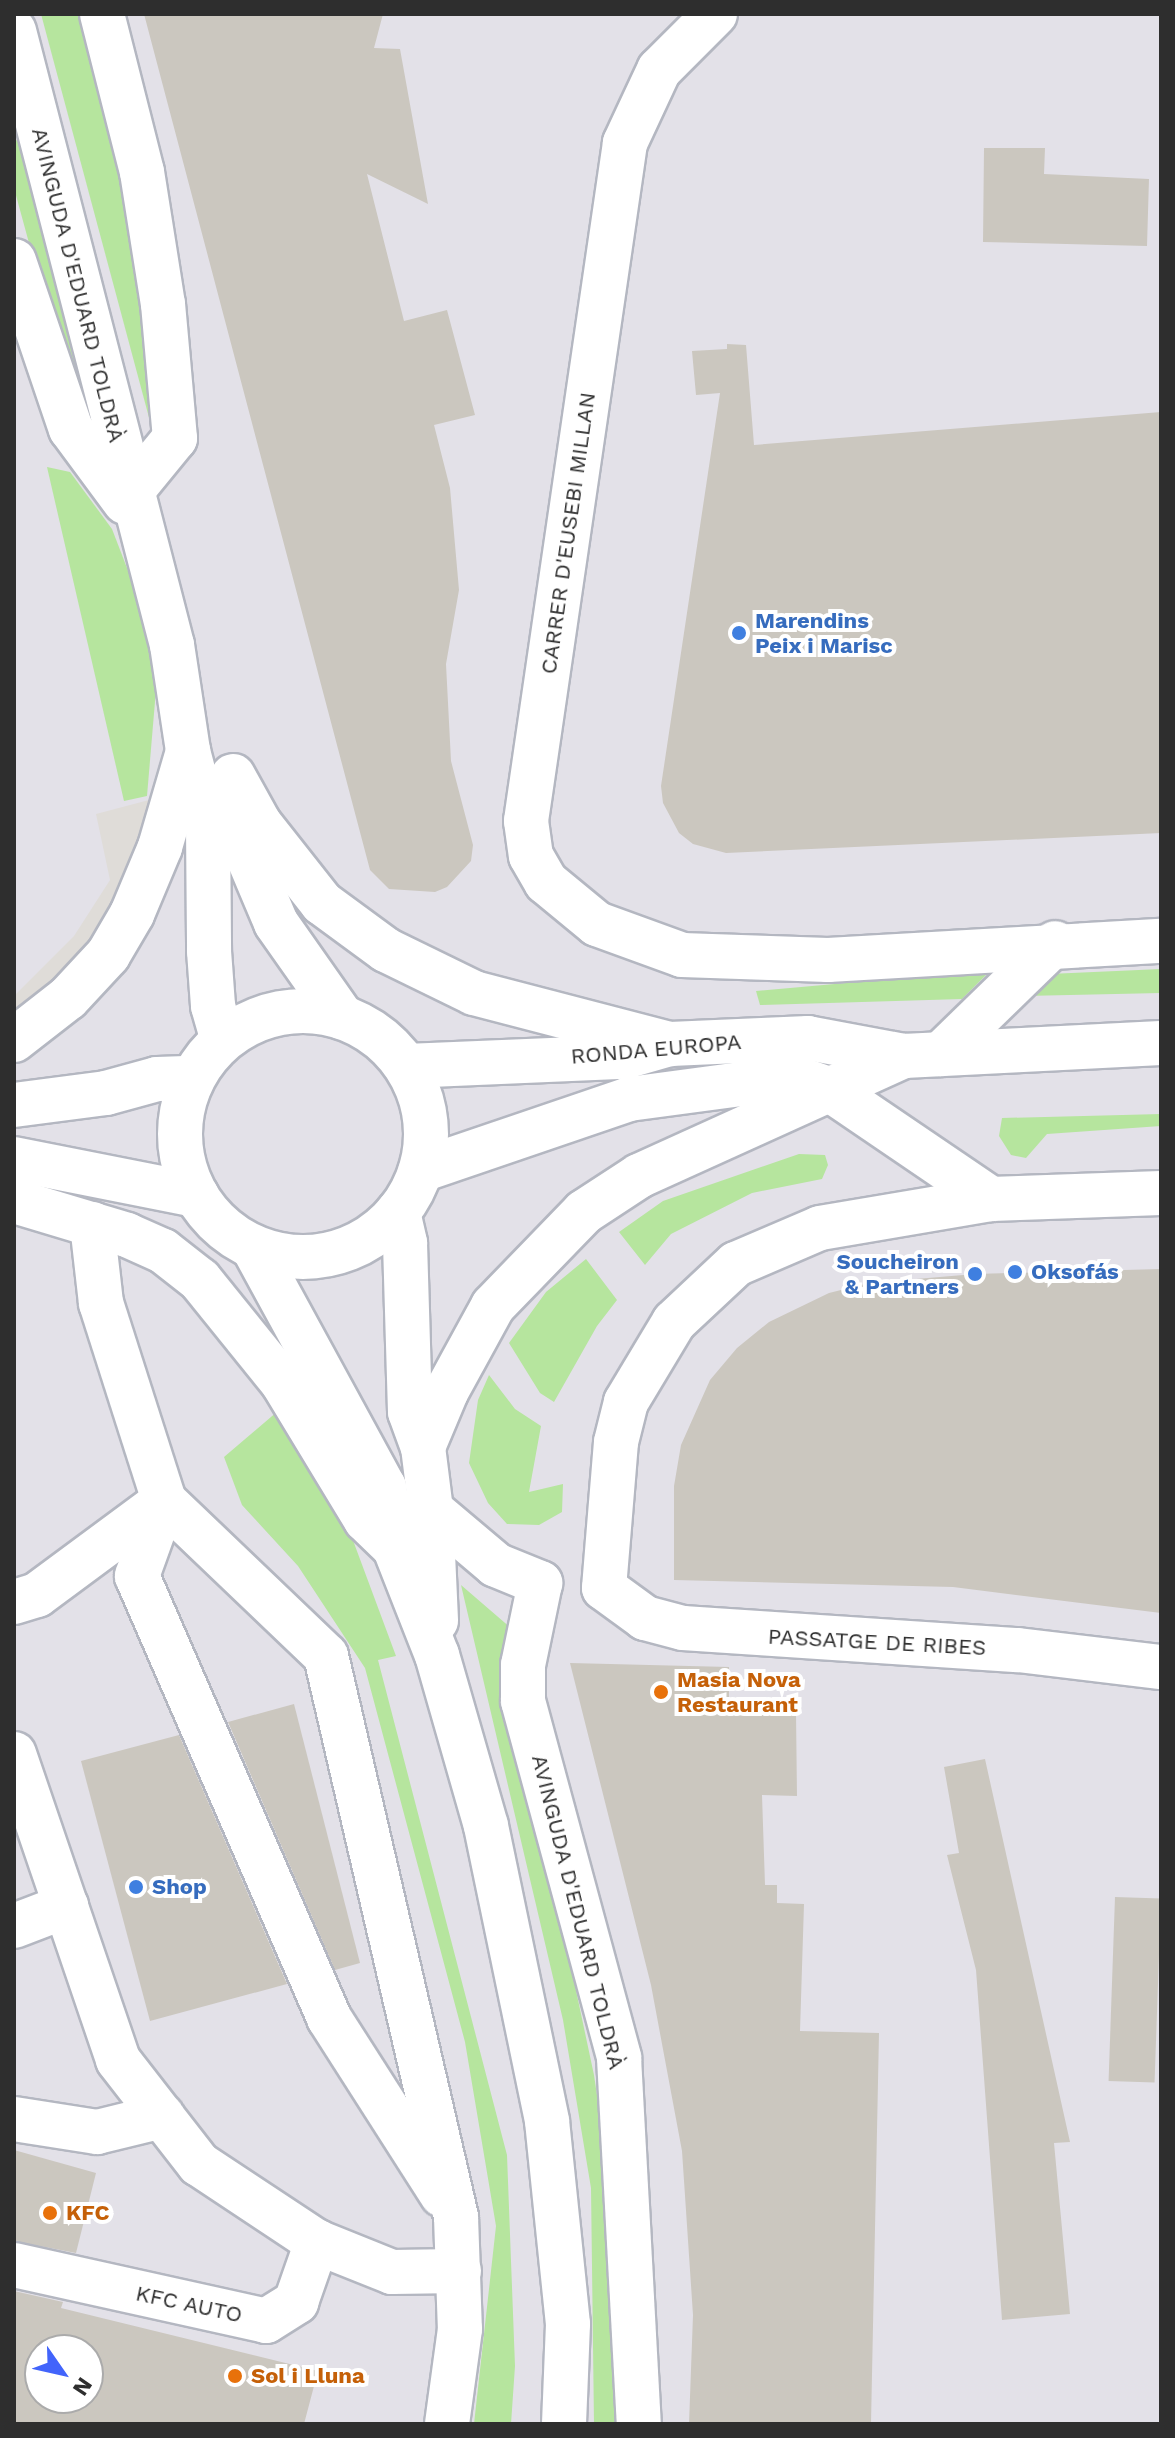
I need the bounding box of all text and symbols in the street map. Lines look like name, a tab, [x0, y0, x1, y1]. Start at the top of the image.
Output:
street label: AVINGUDA D'EDUARD TOLDRÀ	[26, 124, 130, 446]
street label: CARRER D'EUSEBI MILLAN	[535, 390, 601, 676]
place label: Marendins Peix i Marisc	[755, 607, 893, 658]
marker: Marendins Peix i Marisc	[730, 624, 748, 642]
street label: RONDA EUROPA	[569, 1028, 743, 1070]
place label: Soucheiron & Partners	[837, 1248, 959, 1300]
place label: Oksofás	[1031, 1259, 1119, 1285]
marker: Oksofás	[1006, 1263, 1024, 1281]
marker: Soucheiron & Partners	[966, 1265, 984, 1283]
street label: PASSATGE DE RIBES	[767, 1623, 987, 1661]
place label: Masia Nova Restaurant	[677, 1666, 801, 1718]
marker: Masia Nova Restaurant	[652, 1683, 670, 1701]
street label: AVINGUDA D'EDUARD TOLDRÀ	[526, 1751, 630, 2073]
place label: Shop	[152, 1874, 207, 1900]
marker: Shop	[127, 1878, 145, 1896]
place label: KFC	[66, 2200, 110, 2226]
marker: KFC	[41, 2204, 59, 2222]
street label: KFC AUTO	[133, 2280, 245, 2328]
north arrow	[24, 2334, 104, 2414]
place label: Sol i Lluna	[251, 2363, 365, 2389]
marker: Sol i Lluna	[226, 2367, 244, 2385]
text: N	[68, 2373, 98, 2400]

